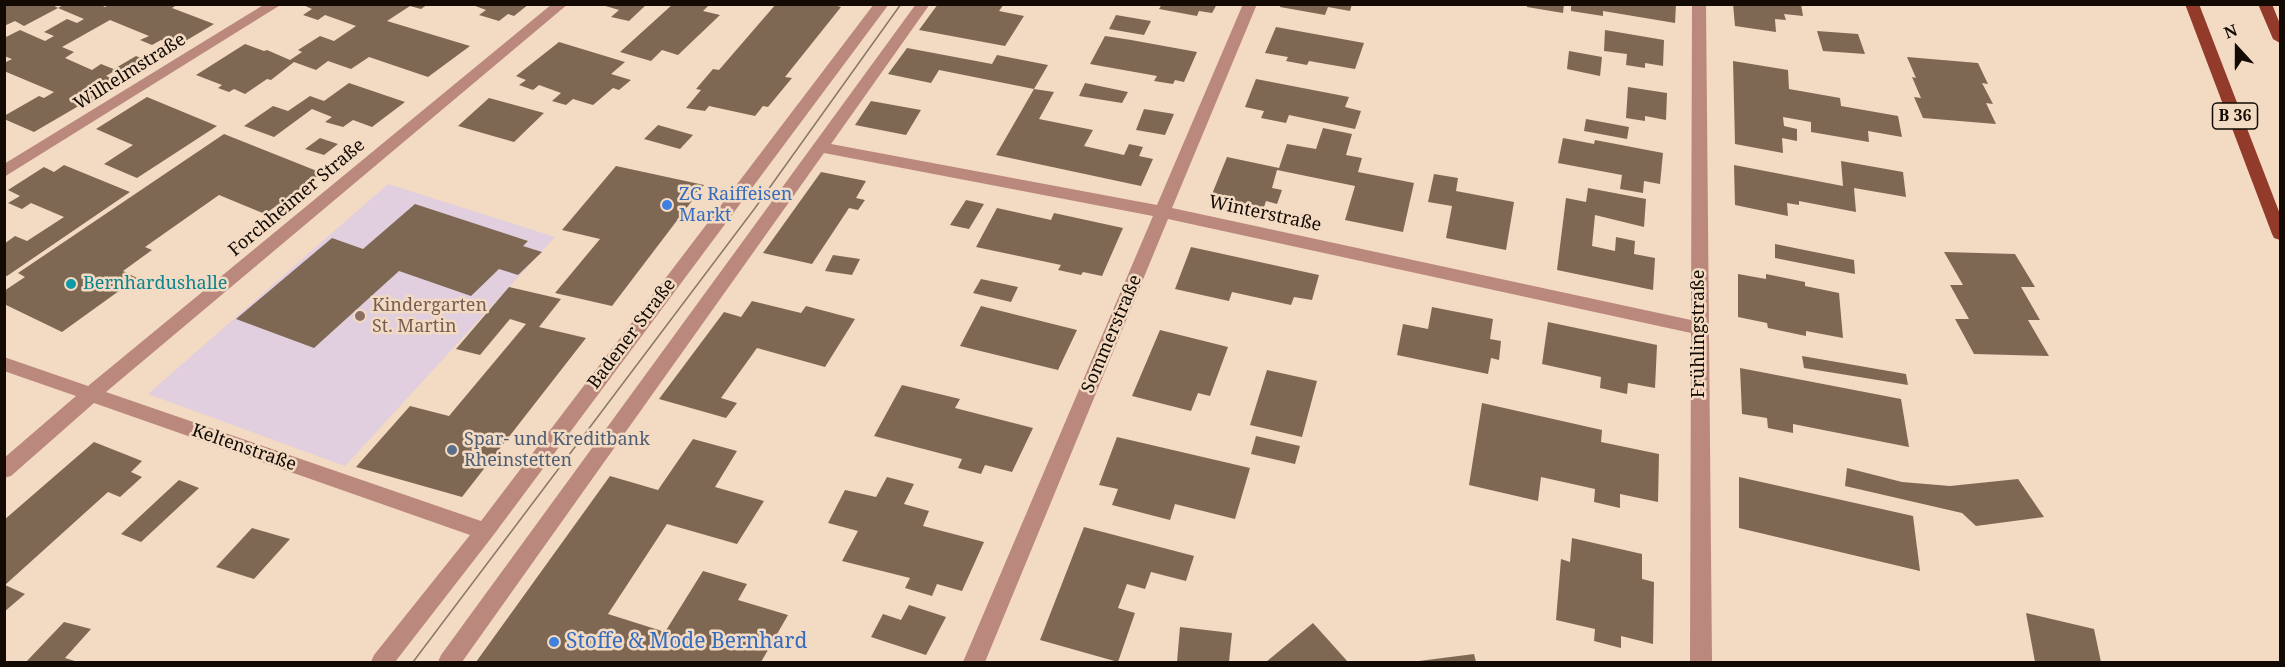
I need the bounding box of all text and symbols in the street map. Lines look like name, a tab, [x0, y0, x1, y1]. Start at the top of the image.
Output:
north arrow	[2207, 18, 2267, 78]
text: N	[2221, 19, 2240, 44]
street label: Wilhelmstraße	[70, 29, 190, 115]
road number: B 36	[2212, 103, 2258, 129]
street label: Forchheimer Straße	[224, 135, 370, 261]
place label: ZG Raiffeisen Markt	[679, 184, 792, 226]
street label: Winterstraße	[1207, 192, 1323, 236]
marker: ZG Raiffeisen Markt	[660, 198, 674, 212]
street label: Frühlingstraße	[1688, 270, 1710, 398]
street label: Sommerstraße	[1077, 272, 1147, 396]
place label: Bernhardushalle	[83, 273, 227, 295]
street label: Badener Straße	[583, 275, 681, 393]
marker: Bernhardushalle	[64, 277, 78, 291]
place label: Kindergarten St. Martin	[372, 295, 487, 338]
marker: Kindergarten St. Martin	[353, 309, 367, 323]
street label: Keltenstraße	[189, 420, 299, 476]
place label: Spar- und Kreditbank Rheinstetten	[464, 429, 650, 472]
marker: Spar- und Kreditbank Rheinstetten	[445, 443, 459, 457]
place label: Stoffe & Mode Bernhard	[566, 629, 807, 655]
marker: Stoffe & Mode Bernhard	[547, 635, 561, 649]

